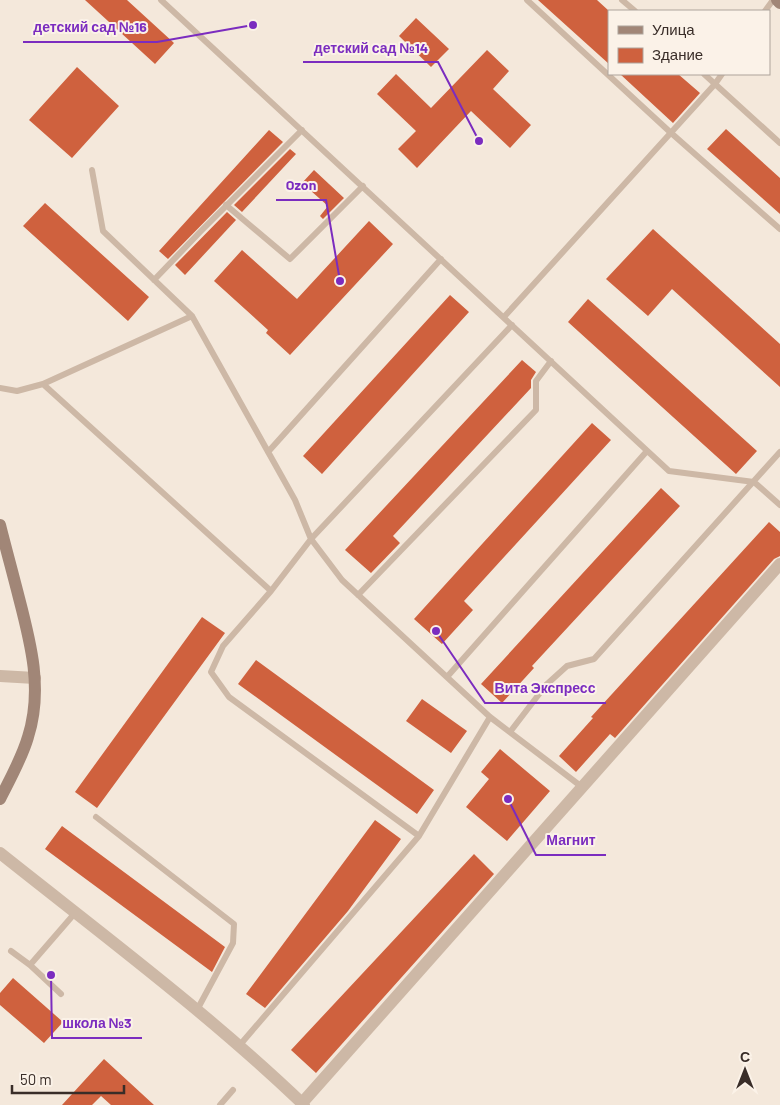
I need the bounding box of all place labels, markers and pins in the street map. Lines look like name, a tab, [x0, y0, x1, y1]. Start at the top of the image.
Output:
callout: детский сад №16	[23, 13, 157, 42]
callout: детский сад №14	[303, 33, 438, 62]
callout: Ozon	[276, 171, 326, 200]
callout: Вита Экспресс	[485, 674, 606, 703]
callout: Магнит	[536, 826, 606, 855]
callout: школа №3	[52, 1009, 142, 1038]

